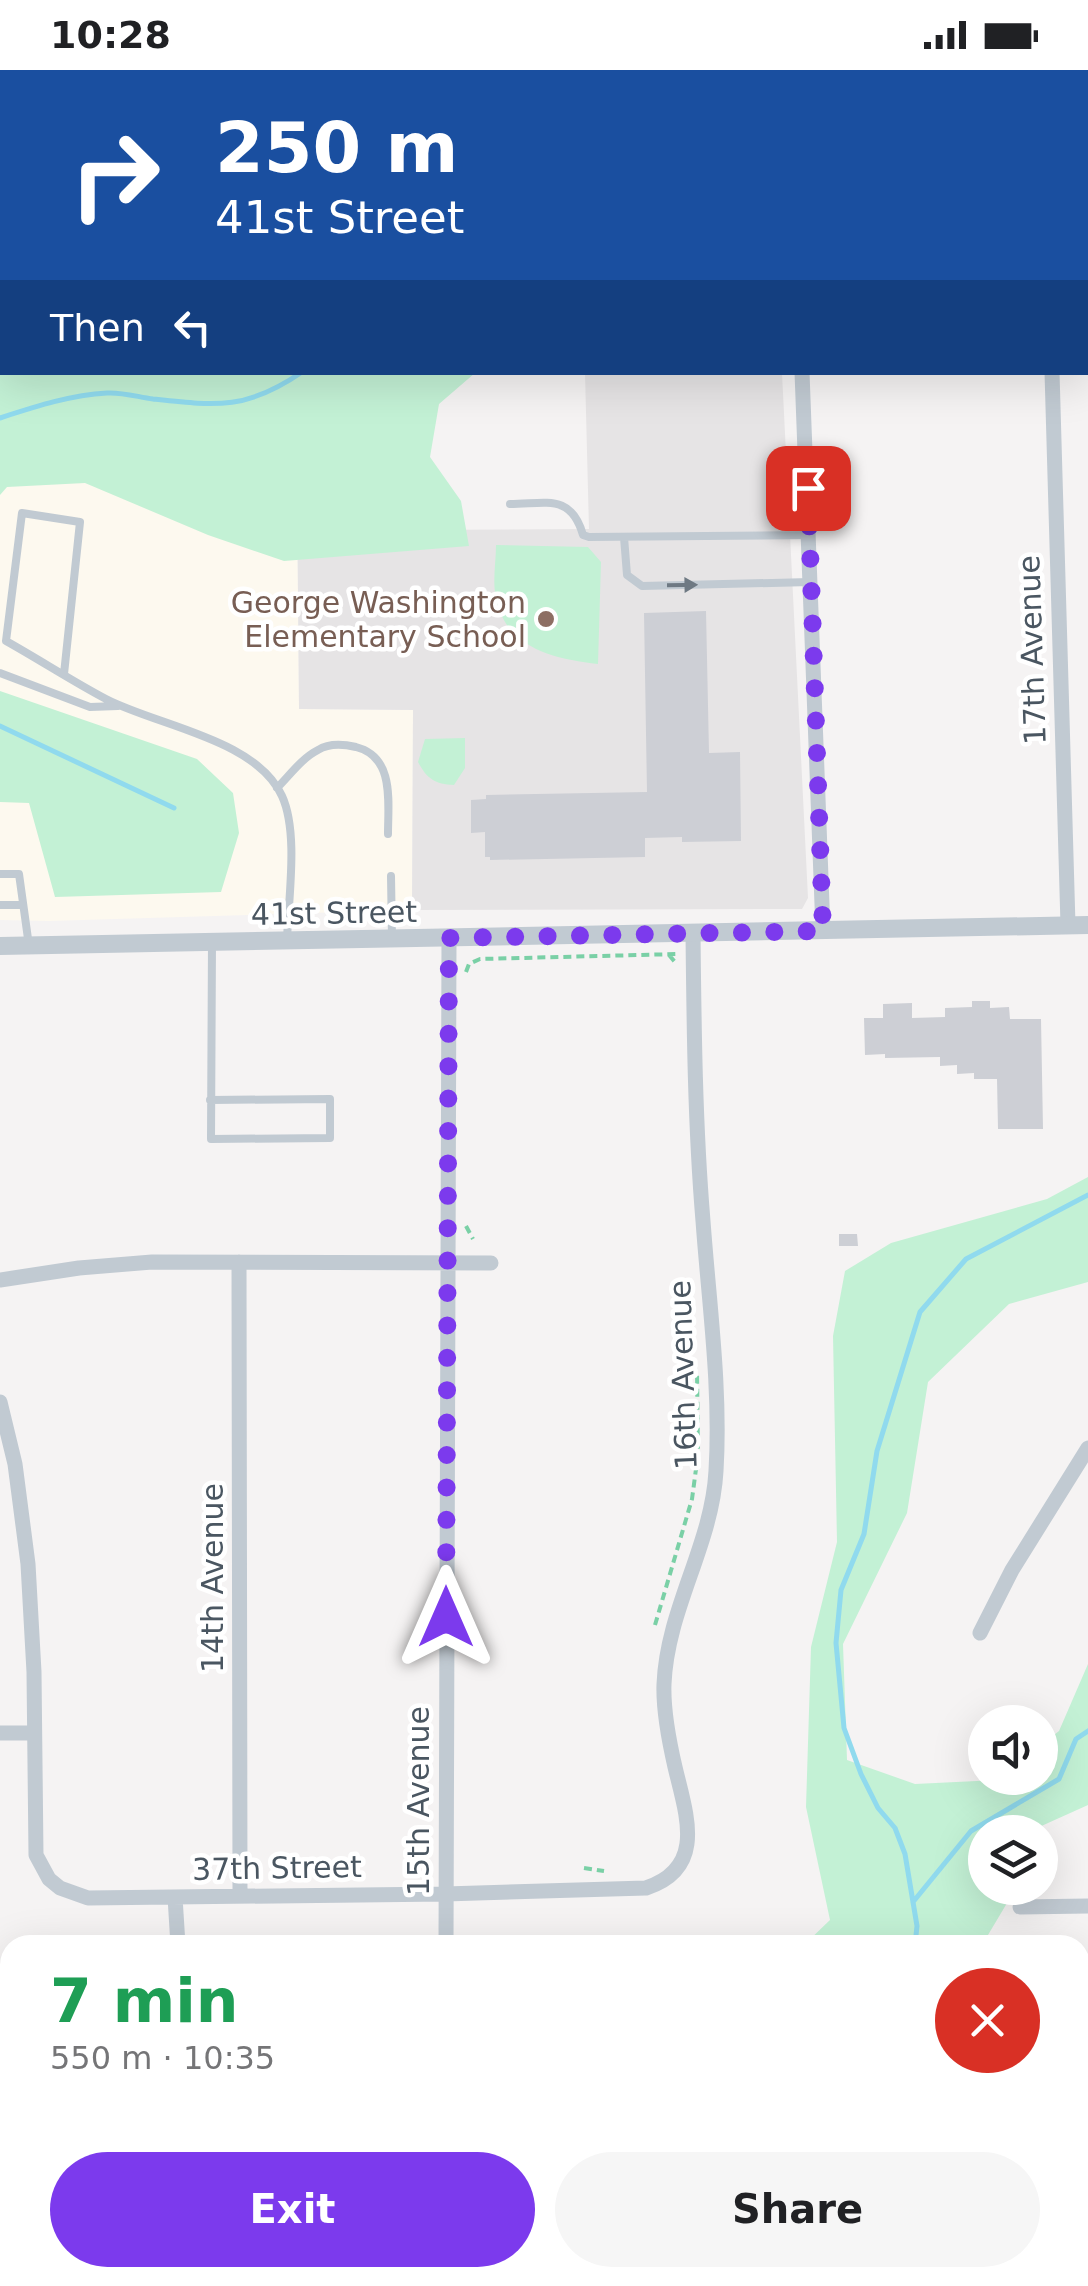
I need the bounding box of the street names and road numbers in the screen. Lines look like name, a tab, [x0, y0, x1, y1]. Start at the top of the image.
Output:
street label: 17th Avenue	[1011, 554, 1053, 746]
street label: 41st Street	[251, 894, 418, 932]
street label: 16th Avenue	[662, 1279, 704, 1471]
street label: 14th Avenue	[195, 1483, 230, 1673]
street label: 15th Avenue	[401, 1706, 436, 1896]
street label: 37th Street	[192, 1849, 362, 1887]

